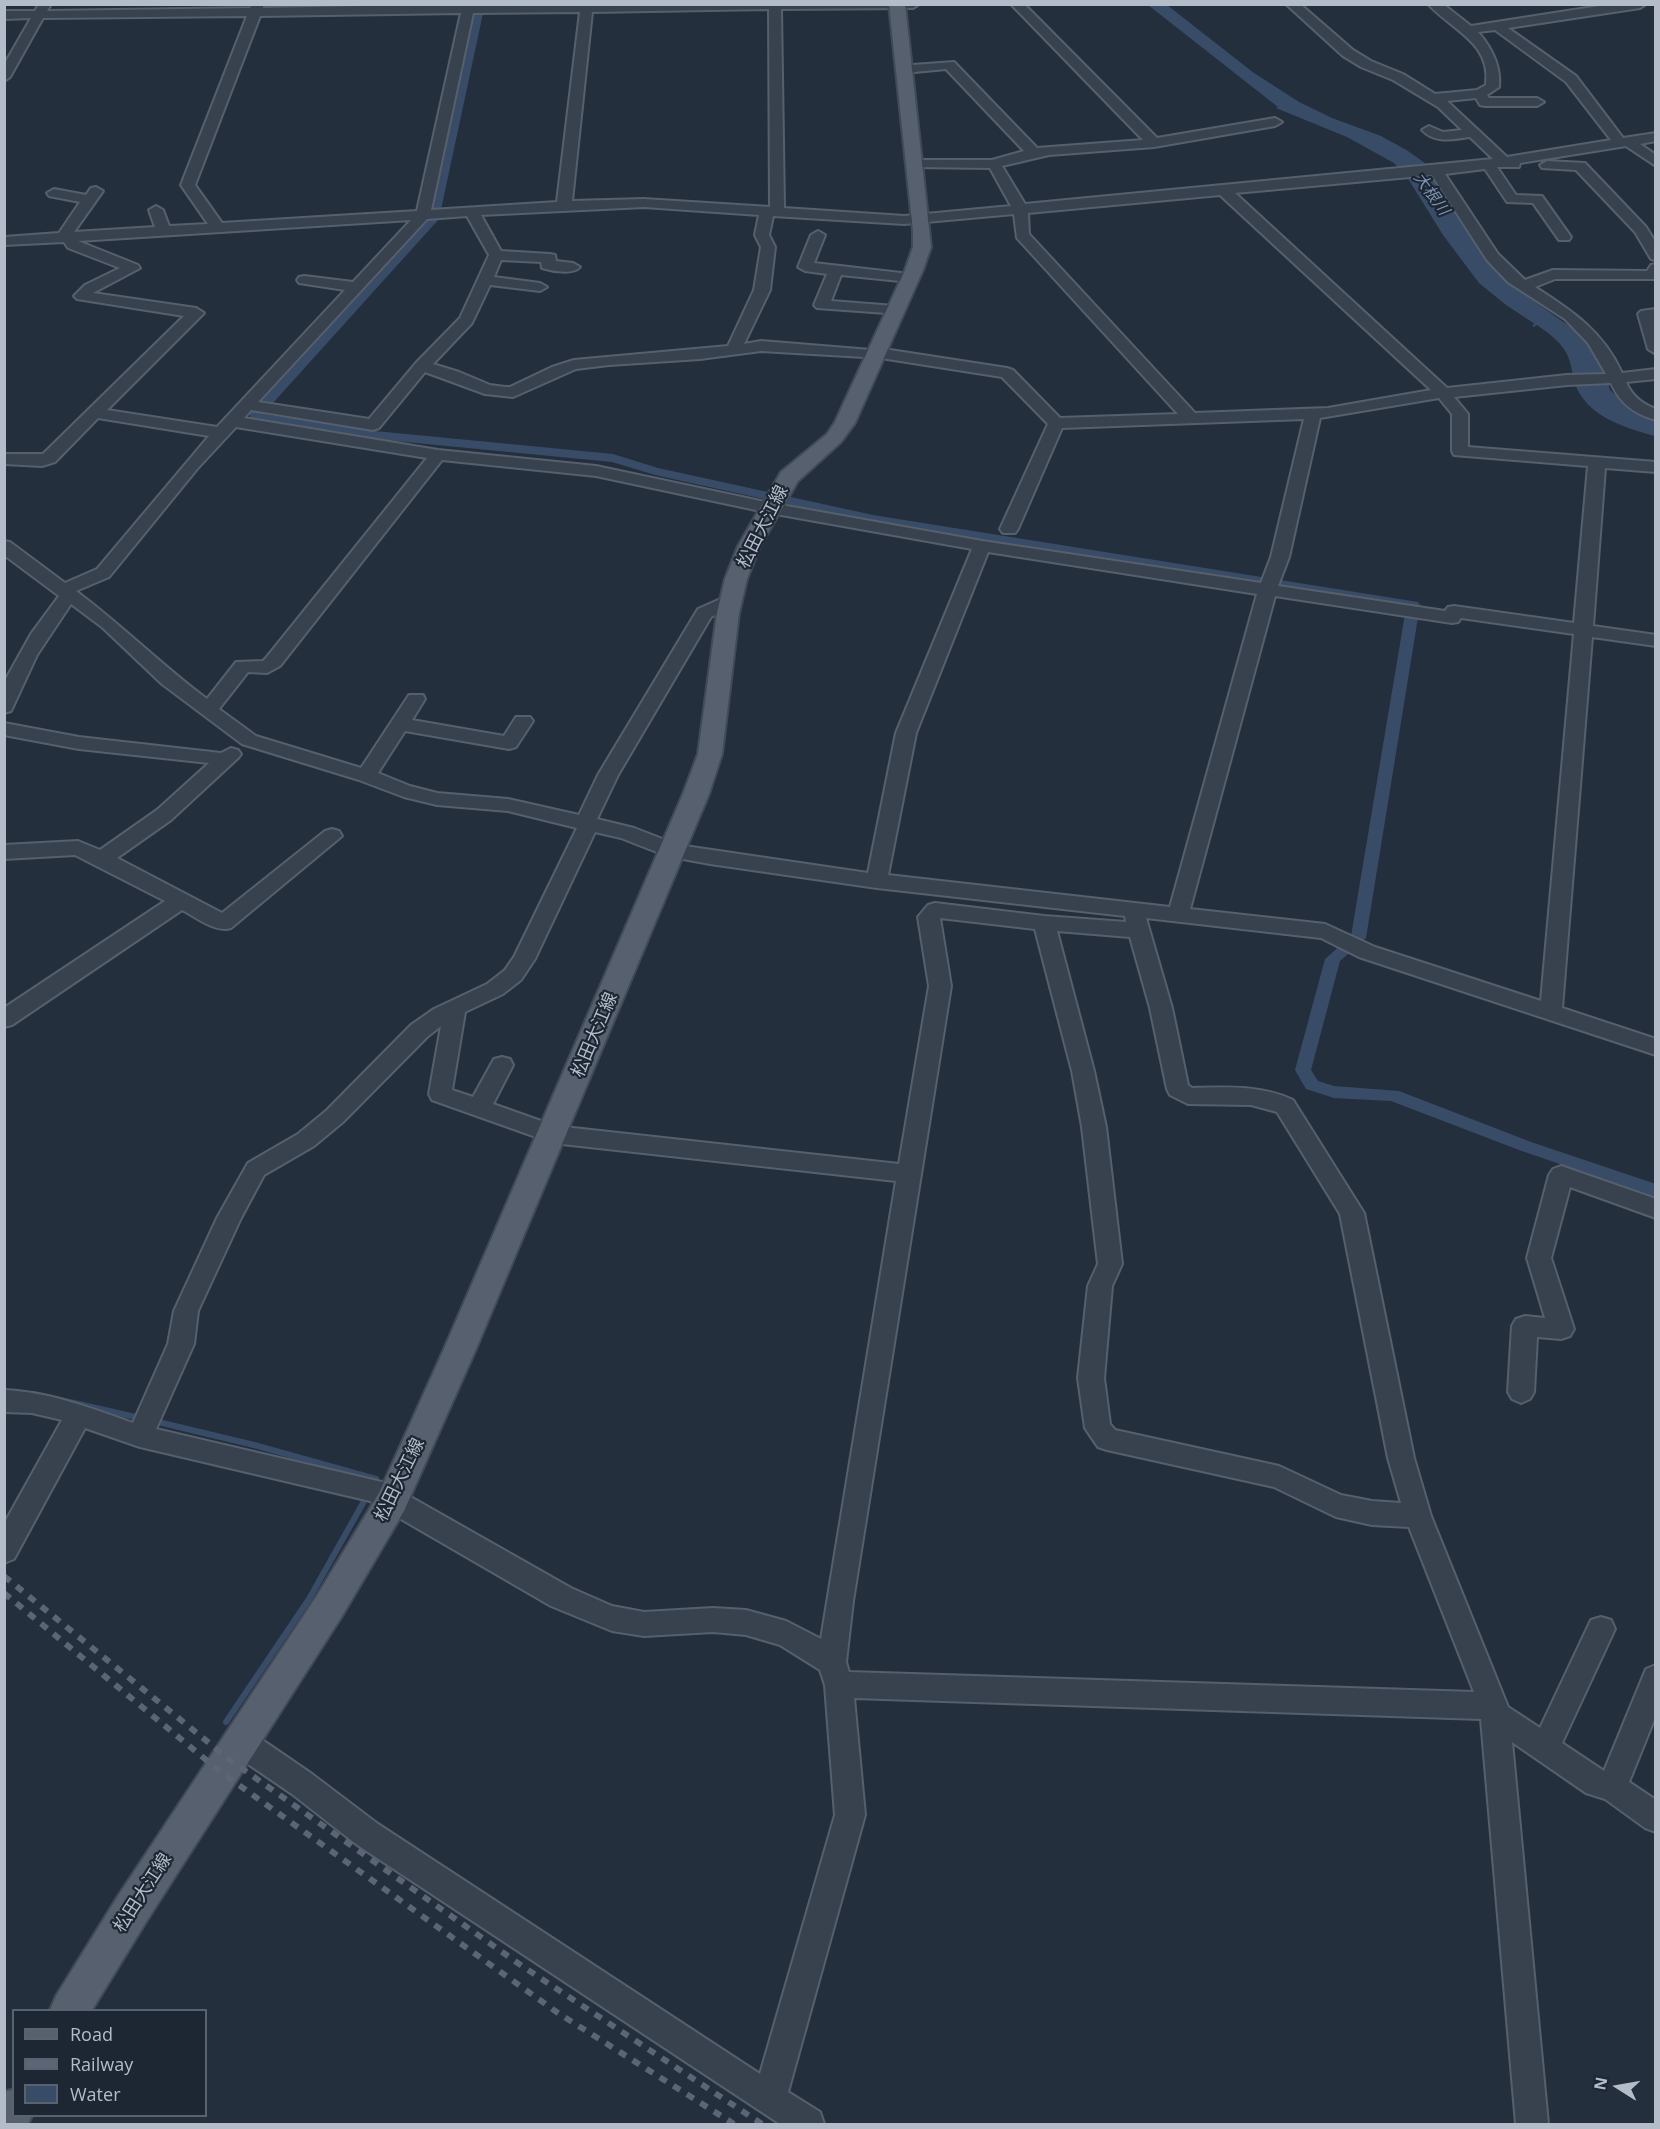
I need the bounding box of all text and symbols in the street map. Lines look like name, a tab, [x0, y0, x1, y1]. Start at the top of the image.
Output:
water label: 大根川	[1409, 169, 1453, 219]
street label: 松田大江線	[733, 482, 793, 572]
street label: 松田大江線	[567, 989, 623, 1081]
street label: 松田大江線	[371, 1435, 429, 1525]
street label: 松田大江線	[109, 1849, 177, 1937]
legend	[12, 2009, 207, 2117]
text: Road	[70, 2022, 113, 2046]
text: Railway	[70, 2052, 133, 2076]
north arrow	[1588, 2057, 1648, 2117]
text: N	[1588, 2075, 1612, 2092]
text: Water	[70, 2082, 121, 2106]

